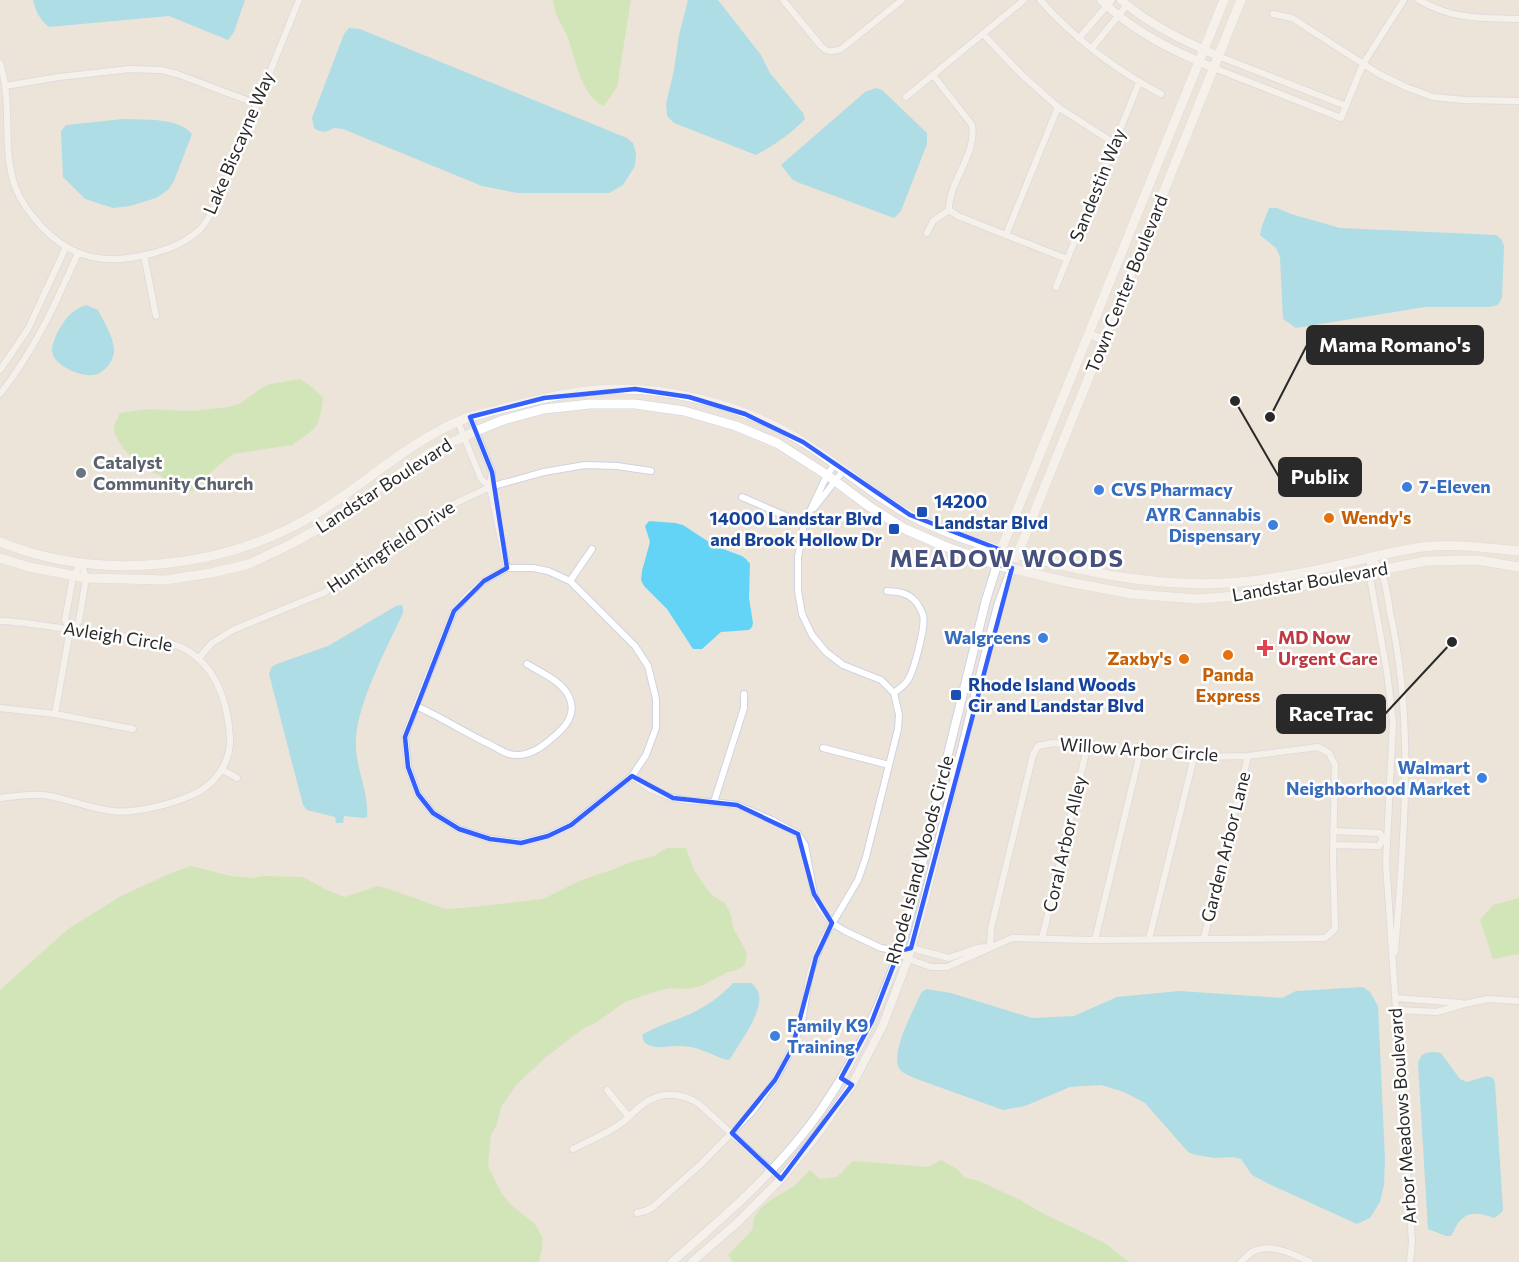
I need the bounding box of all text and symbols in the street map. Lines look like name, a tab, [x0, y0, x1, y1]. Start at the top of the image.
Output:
street label: Lake Biscayne Way	[198, 68, 278, 217]
street label: Sandestin Way	[1064, 125, 1130, 244]
street label: Town Center Boulevard	[1080, 191, 1172, 376]
callout: Mama Romano's	[1307, 326, 1483, 364]
text: Mama Romano's	[1319, 332, 1471, 356]
street label: Landstar Boulevard	[311, 433, 456, 537]
place label: Catalyst Community Church	[93, 451, 253, 494]
callout: Publix	[1279, 458, 1361, 496]
text: Publix	[1291, 464, 1350, 488]
marker: Catalyst Community Church	[74, 466, 88, 480]
place label: 7-Eleven	[1419, 475, 1491, 497]
place label: CVS Pharmacy	[1111, 478, 1233, 500]
marker: 7-Eleven	[1400, 480, 1414, 494]
marker: CVS Pharmacy	[1092, 483, 1106, 497]
place label: 14200 Landstar Blvd	[934, 490, 1048, 533]
street label: Huntingfield Drive	[322, 495, 458, 597]
place label: AYR Cannabis Dispensary	[1146, 503, 1261, 546]
marker: 14200 Landstar Blvd	[915, 505, 929, 519]
place label: Wendy's	[1341, 506, 1411, 528]
place label: 14000 Landstar Blvd and Brook Hollow Dr	[710, 507, 883, 550]
marker: Wendy's	[1322, 511, 1336, 525]
marker: AYR Cannabis Dispensary	[1266, 518, 1280, 532]
marker: 14000 Landstar Blvd and Brook Hollow Dr	[887, 522, 901, 536]
district label: MEADOW WOODS	[890, 543, 1124, 572]
street label: Landstar Boulevard	[1230, 556, 1390, 606]
street label: Avleigh Circle	[62, 617, 174, 655]
place label: Walgreens	[944, 626, 1031, 648]
place label: MD Now Urgent Care	[1278, 626, 1378, 669]
marker: Walgreens	[1036, 631, 1050, 645]
marker: MD Now Urgent Care	[1256, 639, 1274, 657]
place label: Zaxby's	[1107, 647, 1172, 669]
marker: Panda Express	[1221, 648, 1235, 662]
marker: Zaxby's	[1177, 652, 1191, 666]
place label: Panda Express	[1196, 663, 1260, 706]
place label: Rhode Island Woods Cir and Landstar Blvd	[968, 673, 1144, 716]
marker: Rhode Island Woods Cir and Landstar Blvd	[949, 688, 963, 702]
callout: RaceTrac	[1277, 695, 1385, 733]
text: RaceTrac	[1289, 701, 1374, 725]
street label: Willow Arbor Circle	[1059, 732, 1219, 766]
street label: Rhode Island Woods Circle	[881, 753, 958, 967]
place label: Walmart Neighborhood Market	[1286, 756, 1470, 799]
street label: Garden Arbor Lane	[1196, 769, 1254, 924]
marker: Walmart Neighborhood Market	[1475, 771, 1489, 785]
street label: Coral Arbor Alley	[1038, 773, 1090, 914]
street label: Arbor Meadows Boulevard	[1383, 1007, 1421, 1225]
place label: Family K9 Training	[787, 1014, 868, 1057]
marker: Family K9 Training	[768, 1029, 782, 1043]

